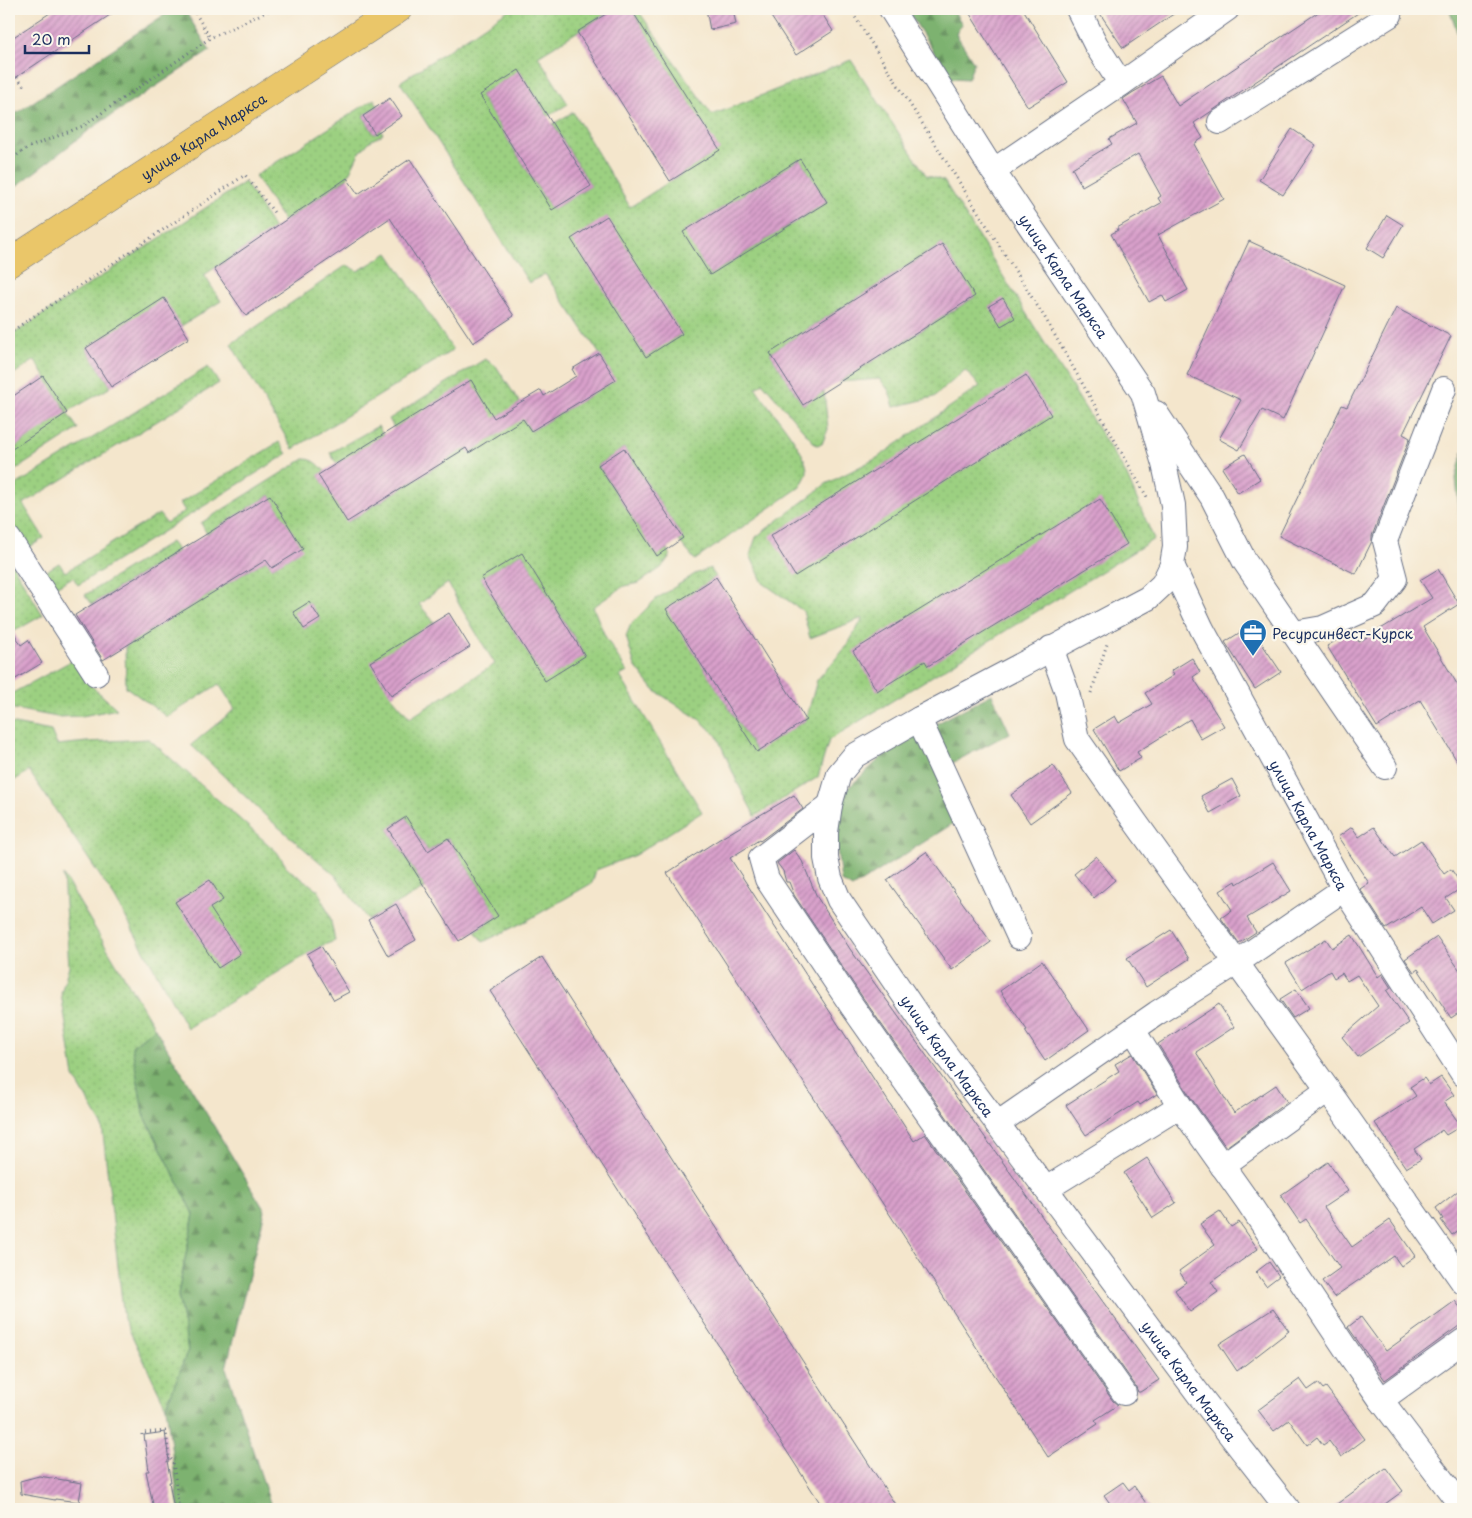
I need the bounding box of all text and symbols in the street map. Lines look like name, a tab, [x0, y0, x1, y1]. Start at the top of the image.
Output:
scale bar	[25, 22, 89, 54]
text: 20 m	[32, 27, 71, 50]
street label: улица Карла Маркса	[136, 87, 270, 185]
street label: улица Карла Маркса	[1014, 209, 1114, 342]
office icon: Ресурсинвест-Курск	[1238, 618, 1268, 657]
place label: Ресурсинвест-Курск	[1272, 623, 1414, 644]
street label: улица Карла Маркса	[1265, 756, 1353, 894]
street label: улица Карла Маркса	[896, 991, 999, 1121]
street label: улица Карла Маркса	[1137, 1316, 1242, 1446]

